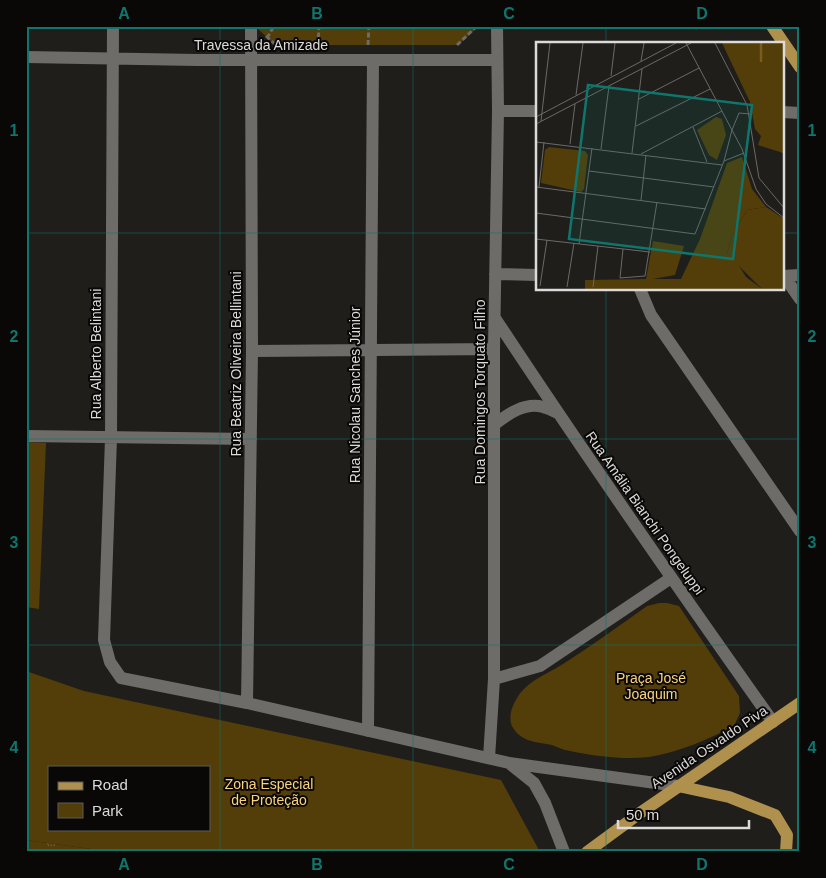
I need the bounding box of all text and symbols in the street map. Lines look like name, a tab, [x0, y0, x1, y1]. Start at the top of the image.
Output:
text: A	[118, 5, 130, 22]
text: B	[311, 5, 323, 22]
text: C	[503, 5, 515, 22]
text: D	[696, 5, 708, 22]
street label: Travessa da Amizade	[194, 37, 328, 53]
inset map	[536, 42, 784, 290]
text: 1	[10, 122, 19, 139]
text: 1	[808, 122, 817, 139]
street label: Rua Beatriz Oliveira Bellintani	[228, 271, 244, 457]
street label: Rua Alberto Belintani	[88, 289, 104, 419]
street label: Rua Domingos Torquato Filho	[472, 299, 488, 484]
street label: Rua Nicolau Sanches Júnior	[347, 306, 363, 483]
text: 2	[10, 328, 19, 345]
text: 2	[808, 328, 817, 345]
street label: Rua Amália Bianchi Pongeluppi	[582, 428, 708, 598]
text: 3	[10, 534, 19, 551]
text: 3	[808, 534, 817, 551]
park label: Praça José Joaquim	[616, 670, 686, 702]
street label: Avenida Osvaldo Piva	[648, 702, 770, 792]
text: 4	[10, 739, 19, 756]
text: 4	[808, 739, 817, 756]
legend	[48, 766, 210, 830]
text: Road	[92, 776, 128, 793]
park label: Zona Especial de Proteção	[225, 776, 313, 808]
scale bar	[618, 798, 750, 830]
text: Park	[92, 802, 123, 819]
text: 50 m	[626, 806, 659, 823]
text: A	[118, 856, 130, 873]
text: B	[311, 856, 323, 873]
text: C	[503, 856, 515, 873]
text: D	[696, 856, 708, 873]

